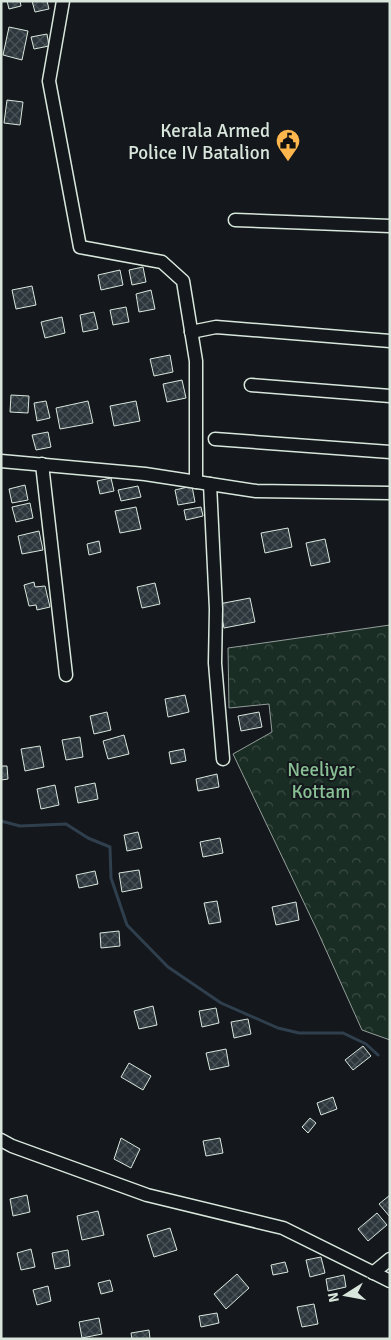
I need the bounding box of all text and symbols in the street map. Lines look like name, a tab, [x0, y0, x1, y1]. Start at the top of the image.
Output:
place label: Kerala Armed Police IV Batalion	[128, 119, 270, 165]
public building icon: Kerala Armed Police IV Batalion	[275, 128, 301, 162]
park label: Neeliyar Kottam	[287, 758, 355, 804]
north arrow	[321, 1270, 371, 1320]
text: N	[324, 1291, 343, 1304]

